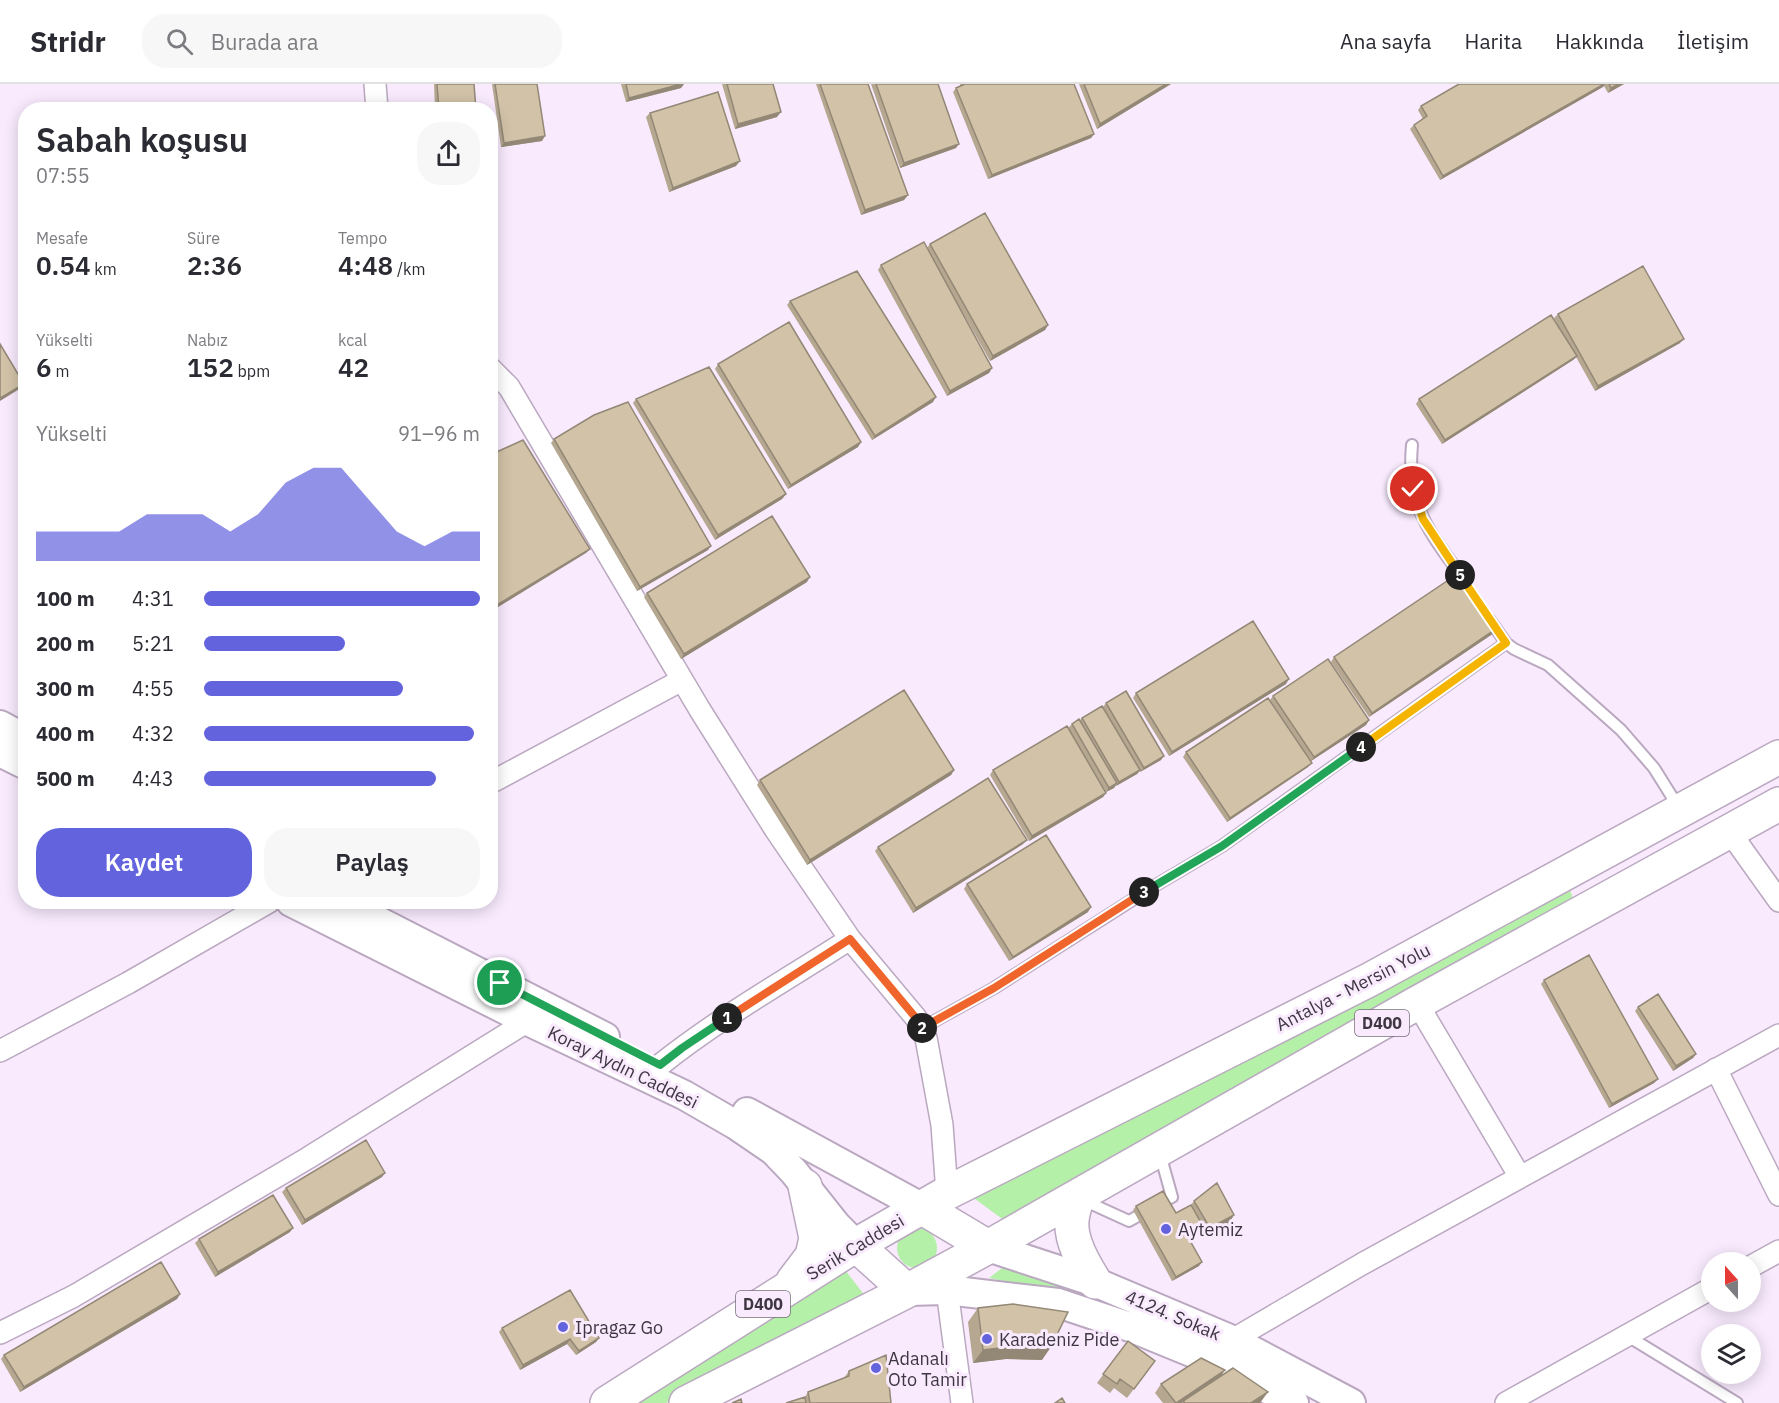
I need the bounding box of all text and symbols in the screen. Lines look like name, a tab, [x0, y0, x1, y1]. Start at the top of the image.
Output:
search box	[142, 14, 562, 68]
text: Stridr	[30, 23, 106, 60]
icon: search	[163, 25, 196, 58]
text: Burada ara	[211, 27, 319, 56]
text: Ana sayfa	[1340, 27, 1432, 55]
text: Harita	[1465, 27, 1522, 55]
text: Hakkında	[1555, 27, 1644, 55]
text: İletişim	[1677, 27, 1749, 55]
text: Sabah koşusu	[36, 118, 248, 161]
button: share	[417, 122, 480, 185]
text: 07:55	[36, 162, 90, 189]
text: Mesafe	[36, 228, 88, 248]
text: Süre	[187, 228, 220, 248]
text: Tempo	[338, 228, 387, 248]
text: 0.54	[36, 248, 91, 282]
text: 2:36	[187, 248, 242, 282]
text: 4:48	[338, 248, 393, 282]
text: km	[91, 259, 117, 279]
text: /km	[393, 259, 425, 279]
text: Yükselti	[36, 330, 93, 350]
text: Nabız	[187, 330, 228, 350]
text: kcal	[338, 330, 367, 350]
text: 6	[36, 350, 52, 384]
text: 152	[187, 350, 234, 384]
text: 42	[338, 350, 369, 384]
text: m	[52, 361, 69, 381]
text: bpm	[234, 361, 270, 381]
text: Yükselti	[36, 420, 107, 447]
text: 91–96 m	[398, 420, 480, 447]
pin	[1387, 463, 1438, 514]
icon: check	[1396, 472, 1429, 505]
pin: 5	[1445, 560, 1475, 590]
text: 5	[1455, 565, 1465, 585]
text: 100 m	[36, 585, 95, 612]
text: 4:31	[132, 585, 174, 612]
text: 200 m	[36, 630, 95, 657]
text: 5:21	[132, 630, 174, 657]
text: 300 m	[36, 675, 95, 702]
text: 4:55	[132, 675, 174, 702]
text: 400 m	[36, 720, 95, 747]
text: 4:32	[132, 720, 174, 747]
pin: 4	[1346, 732, 1376, 762]
text: 4	[1356, 737, 1366, 757]
text: 500 m	[36, 765, 95, 792]
text: 4:43	[132, 765, 174, 792]
button: Kaydet	[36, 828, 252, 897]
button: Paylaş	[264, 828, 480, 897]
pin: 3	[1129, 877, 1159, 907]
text: 3	[1139, 882, 1149, 902]
street label: Antalya - Mersin Yolu	[1272, 938, 1434, 1036]
pin	[474, 957, 525, 1008]
icon: arrive	[483, 966, 516, 999]
pin: 1	[712, 1003, 742, 1033]
text: 1	[722, 1008, 732, 1028]
road number: D400	[1355, 1010, 1409, 1036]
pin: 2	[907, 1013, 937, 1043]
text: 2	[917, 1018, 927, 1038]
street label: Koray Aydın Caddesi	[544, 1021, 702, 1113]
street label: Serik Caddesi	[802, 1209, 908, 1285]
place label: Aytemiz	[1178, 1218, 1243, 1241]
marker: Aytemiz	[1159, 1222, 1173, 1236]
north arrow	[1701, 1252, 1761, 1312]
map controls	[1701, 1252, 1761, 1384]
street label: 4124. Sokak	[1122, 1285, 1225, 1346]
road number: D400	[736, 1291, 790, 1317]
place label: Ipragaz Go	[575, 1316, 663, 1339]
marker: Ipragaz Go	[556, 1320, 570, 1334]
button: layers	[1701, 1324, 1761, 1384]
place label: Karadeniz Pide	[999, 1328, 1119, 1351]
marker: Karadeniz Pide	[980, 1332, 994, 1346]
place label: Adanalı Oto Tamir	[888, 1347, 967, 1391]
marker: Adanalı Oto Tamir	[869, 1361, 883, 1375]

